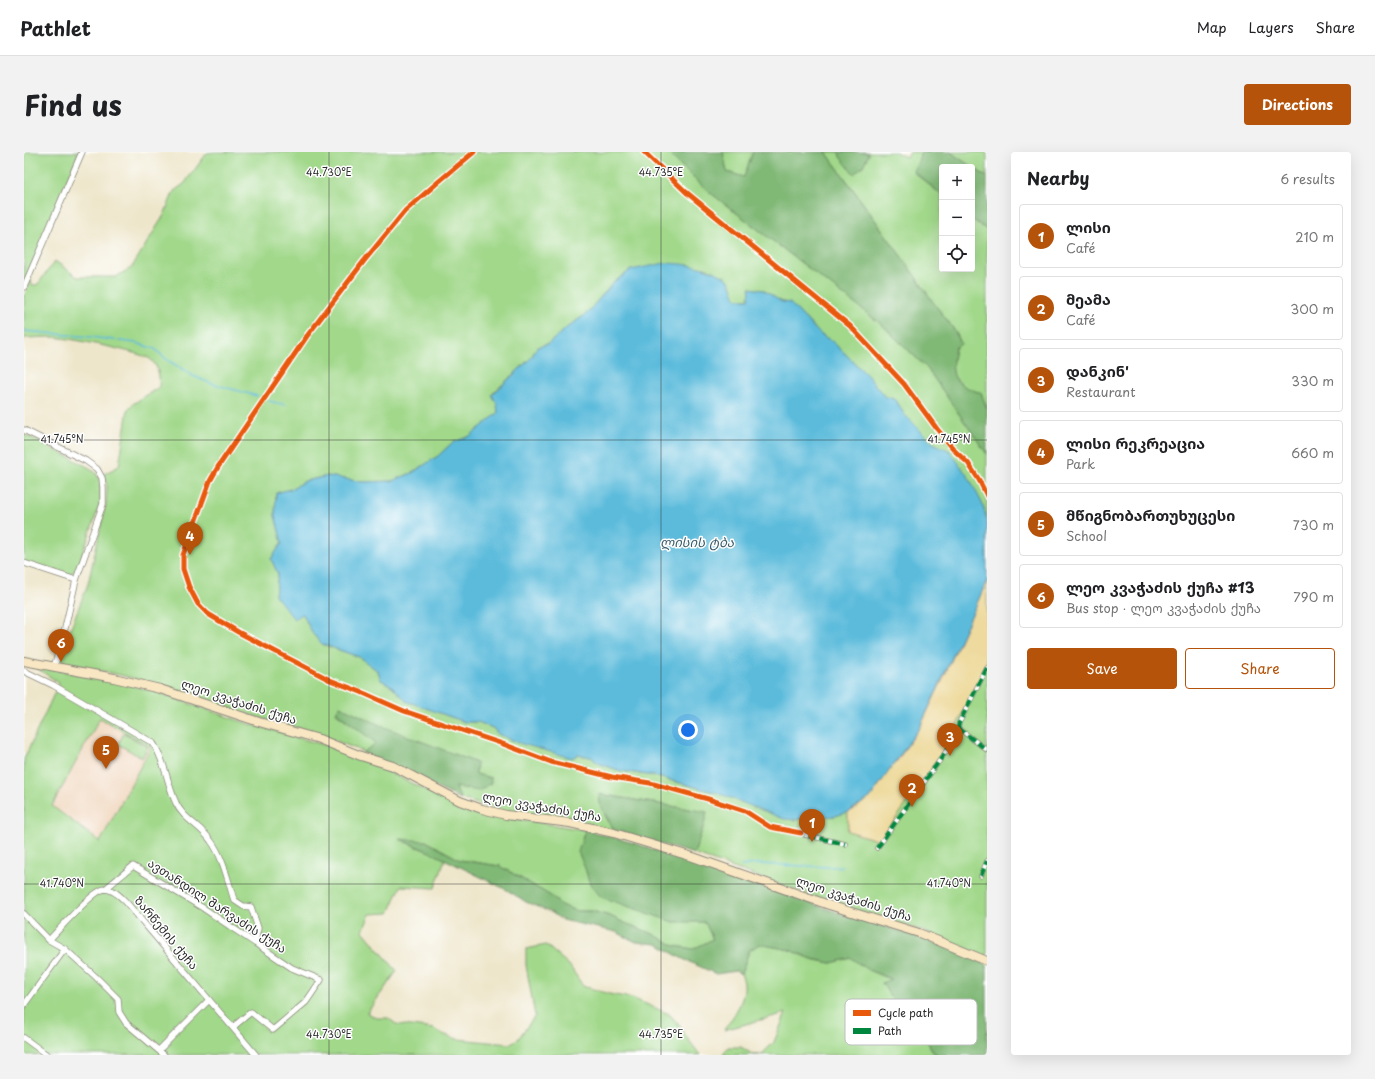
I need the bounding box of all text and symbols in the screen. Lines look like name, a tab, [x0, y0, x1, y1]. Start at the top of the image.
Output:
text: Pathlet	[20, 14, 91, 42]
text: Map	[1197, 17, 1227, 38]
text: Layers	[1249, 17, 1294, 38]
text: Share	[1316, 17, 1355, 38]
text: Find us	[24, 83, 122, 126]
button: Directions	[1244, 84, 1351, 125]
text: 44.730°E	[306, 164, 352, 179]
text: 44.735°E	[639, 164, 683, 179]
map controls	[939, 164, 975, 272]
button: +	[939, 164, 975, 200]
text: Nearby	[1027, 165, 1089, 191]
text: 6 results	[1280, 169, 1335, 188]
button: −	[939, 200, 975, 236]
text: ლისი	[1066, 215, 1111, 238]
text: 1	[1038, 227, 1044, 246]
text: 210 m	[1295, 227, 1334, 246]
button: locate	[939, 236, 975, 272]
text: Café	[1066, 238, 1095, 257]
text: მეამა	[1066, 287, 1111, 310]
text: 2	[1036, 299, 1046, 318]
text: 300 m	[1290, 299, 1334, 318]
text: Café	[1066, 310, 1095, 329]
text: დანკინ'	[1066, 359, 1129, 382]
text: 3	[1037, 371, 1045, 390]
text: 330 m	[1291, 371, 1334, 390]
text: Restaurant	[1066, 382, 1136, 401]
text: 41.745°N	[40, 431, 84, 446]
text: 41.745°N	[927, 431, 971, 446]
text: ლისი რეკრეაცია	[1066, 431, 1205, 454]
text: 4	[1037, 443, 1045, 462]
text: 660 m	[1291, 443, 1334, 462]
text: Park	[1066, 454, 1095, 473]
text: მწიგნობართუხუცესი	[1066, 503, 1235, 526]
text: 5	[1037, 515, 1045, 534]
text: 730 m	[1293, 515, 1334, 534]
pin: 4	[177, 522, 203, 555]
text: School	[1066, 526, 1107, 545]
water label: ლისის ტბა	[660, 532, 735, 551]
text: ლეო კვაჭაძის ქუჩა #13	[1066, 575, 1255, 598]
text: 6	[1036, 587, 1046, 606]
text: 790 m	[1293, 587, 1334, 606]
text: Bus stop · ლეო კვაჭაძის ქუჩა	[1066, 598, 1261, 617]
pin: 6	[48, 629, 74, 662]
button: Save	[1027, 648, 1177, 689]
button: Share	[1185, 648, 1335, 689]
street label: ლეო კვაჭაძის ქუჩა	[179, 674, 299, 728]
your location	[678, 720, 698, 740]
pin: 3	[937, 723, 963, 756]
pin: 5	[93, 736, 119, 769]
pin: 2	[899, 774, 925, 807]
street label: ლეო კვაჭაძის ქუჩა	[481, 787, 603, 825]
pin: 1	[799, 809, 825, 842]
street label: ავთანდილ შარვაძის ქუჩა	[145, 853, 290, 957]
street label: ლეო კვაჭაძის ქუჩა	[794, 871, 914, 925]
text: 41.740°N	[40, 875, 84, 890]
text: 41.740°N	[927, 875, 971, 890]
street label: ზარწემის ქუჩა	[131, 892, 203, 973]
legend	[845, 999, 977, 1045]
text: Cycle path	[878, 1004, 933, 1021]
text: Path	[878, 1022, 902, 1039]
text: 44.730°E	[306, 1026, 352, 1041]
text: 44.735°E	[639, 1026, 683, 1041]

